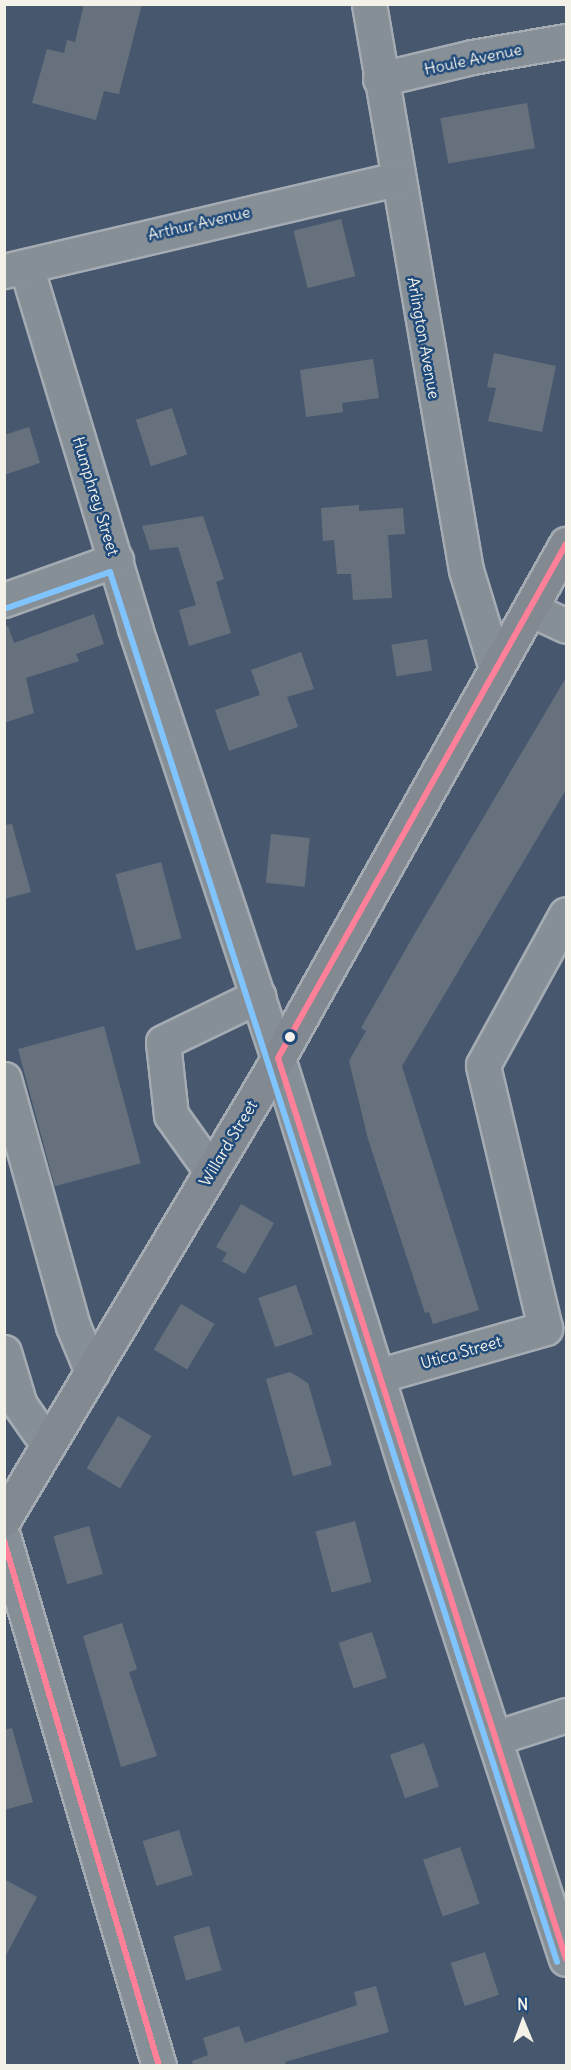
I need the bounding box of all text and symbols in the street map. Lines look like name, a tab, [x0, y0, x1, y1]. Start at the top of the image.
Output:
street label: Houle Avenue	[422, 39, 524, 79]
street label: Arthur Avenue	[146, 202, 252, 244]
street label: Arlington Avenue	[404, 276, 444, 400]
street label: Humphrey Street	[69, 434, 123, 558]
unlabelled marker	[284, 1031, 296, 1043]
street label: Willard Street	[195, 1097, 261, 1189]
street label: Utica Street	[418, 1331, 504, 1373]
north arrow	[493, 1992, 553, 2052]
text: N	[517, 1994, 528, 2014]

